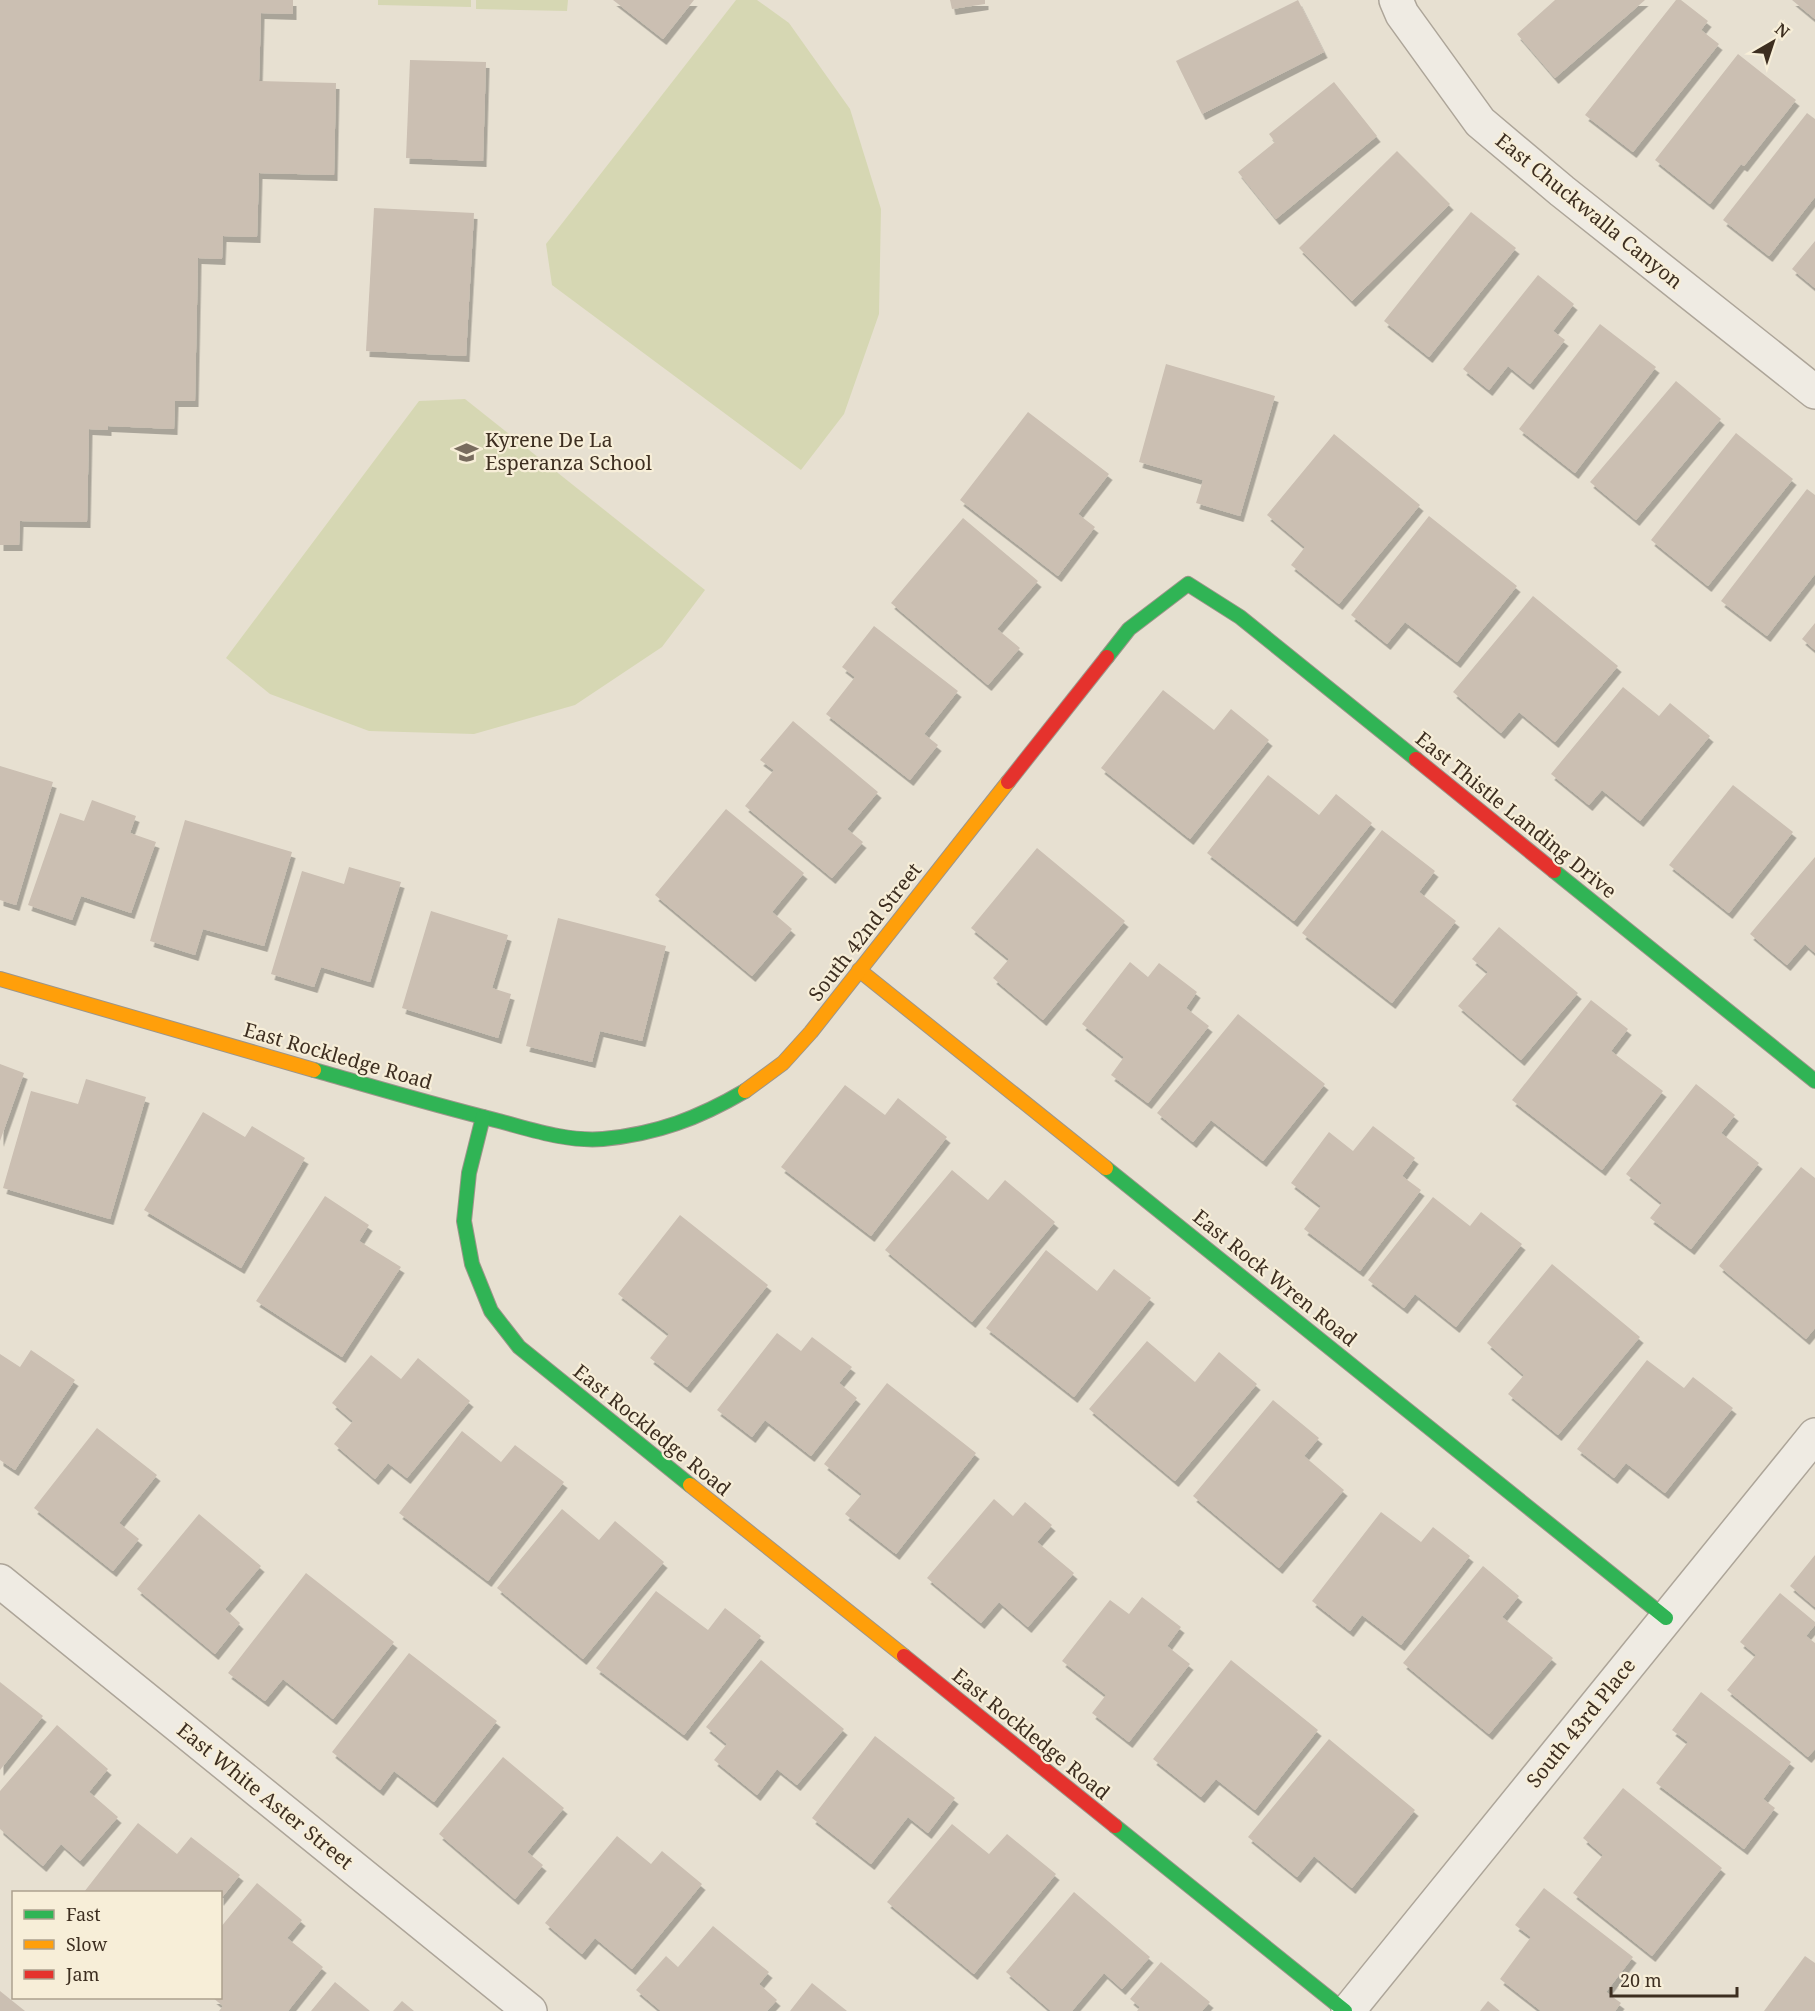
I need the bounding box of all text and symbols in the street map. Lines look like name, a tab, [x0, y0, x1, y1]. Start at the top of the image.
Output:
north arrow	[1743, 12, 1803, 72]
text: N	[1771, 18, 1795, 43]
street label: East Chuckwalla Canyon	[1490, 127, 1689, 295]
place label: Kyrene De La Esperanza School	[485, 426, 652, 476]
school or university icon: Kyrene De La Esperanza School	[454, 439, 480, 465]
street label: East Thistle Landing Drive	[1410, 725, 1622, 904]
street label: South 42nd Street	[802, 857, 927, 1006]
street label: East Rockledge Road	[241, 1016, 436, 1095]
street label: East Rock Wren Road	[1188, 1203, 1363, 1352]
street label: East Rockledge Road	[568, 1358, 737, 1502]
street label: South 43rd Place	[1520, 1652, 1641, 1793]
street label: East Rockledge Road	[947, 1662, 1116, 1806]
street label: East White Aster Street	[172, 1716, 359, 1875]
legend	[12, 1891, 222, 1999]
text: Fast	[66, 1902, 101, 1926]
text: Slow	[66, 1932, 108, 1956]
scale bar	[1611, 1960, 1737, 1998]
text: Jam	[65, 1962, 100, 1986]
text: 20 m	[1620, 1968, 1662, 1992]

